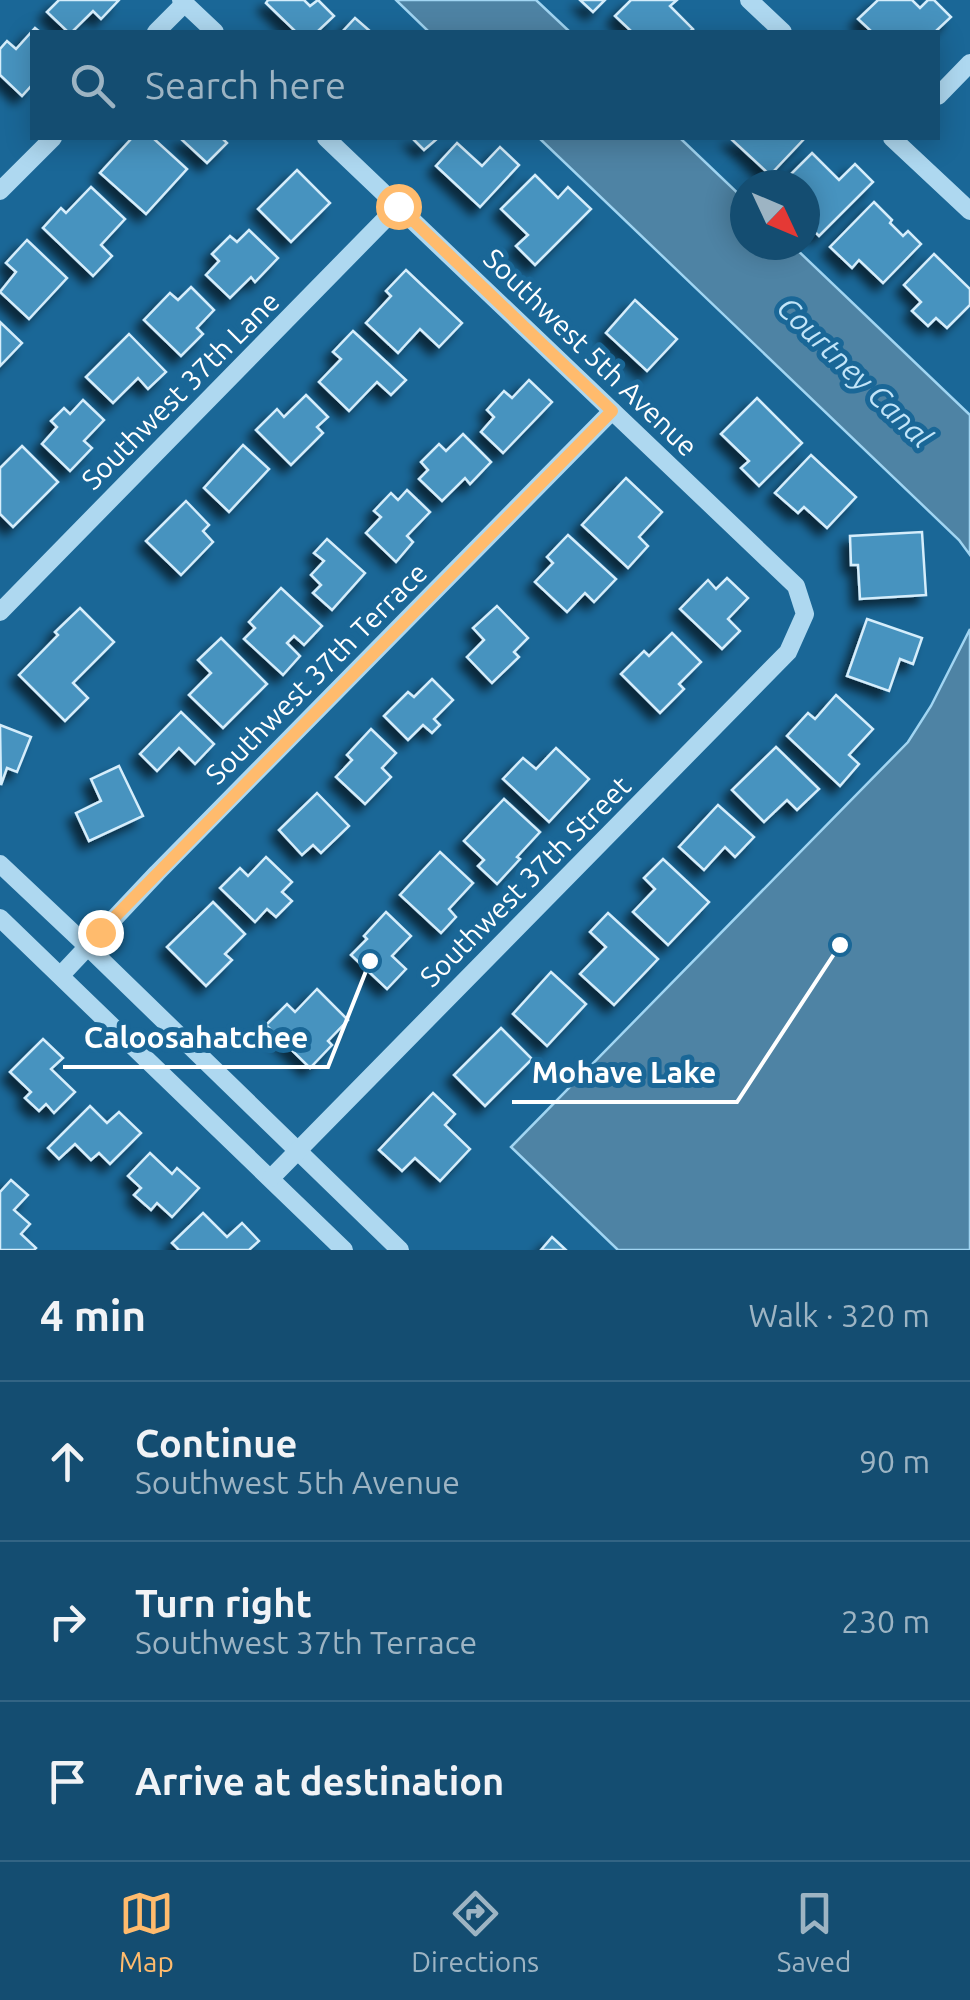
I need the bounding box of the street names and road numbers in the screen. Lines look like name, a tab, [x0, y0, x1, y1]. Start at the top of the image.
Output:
street label: Southwest 5th Avenue	[478, 242, 704, 462]
street label: Southwest 37th Lane	[75, 285, 285, 495]
street label: Southwest 37th Terrace	[199, 556, 433, 790]
street label: Southwest 37th Street	[414, 770, 636, 992]

